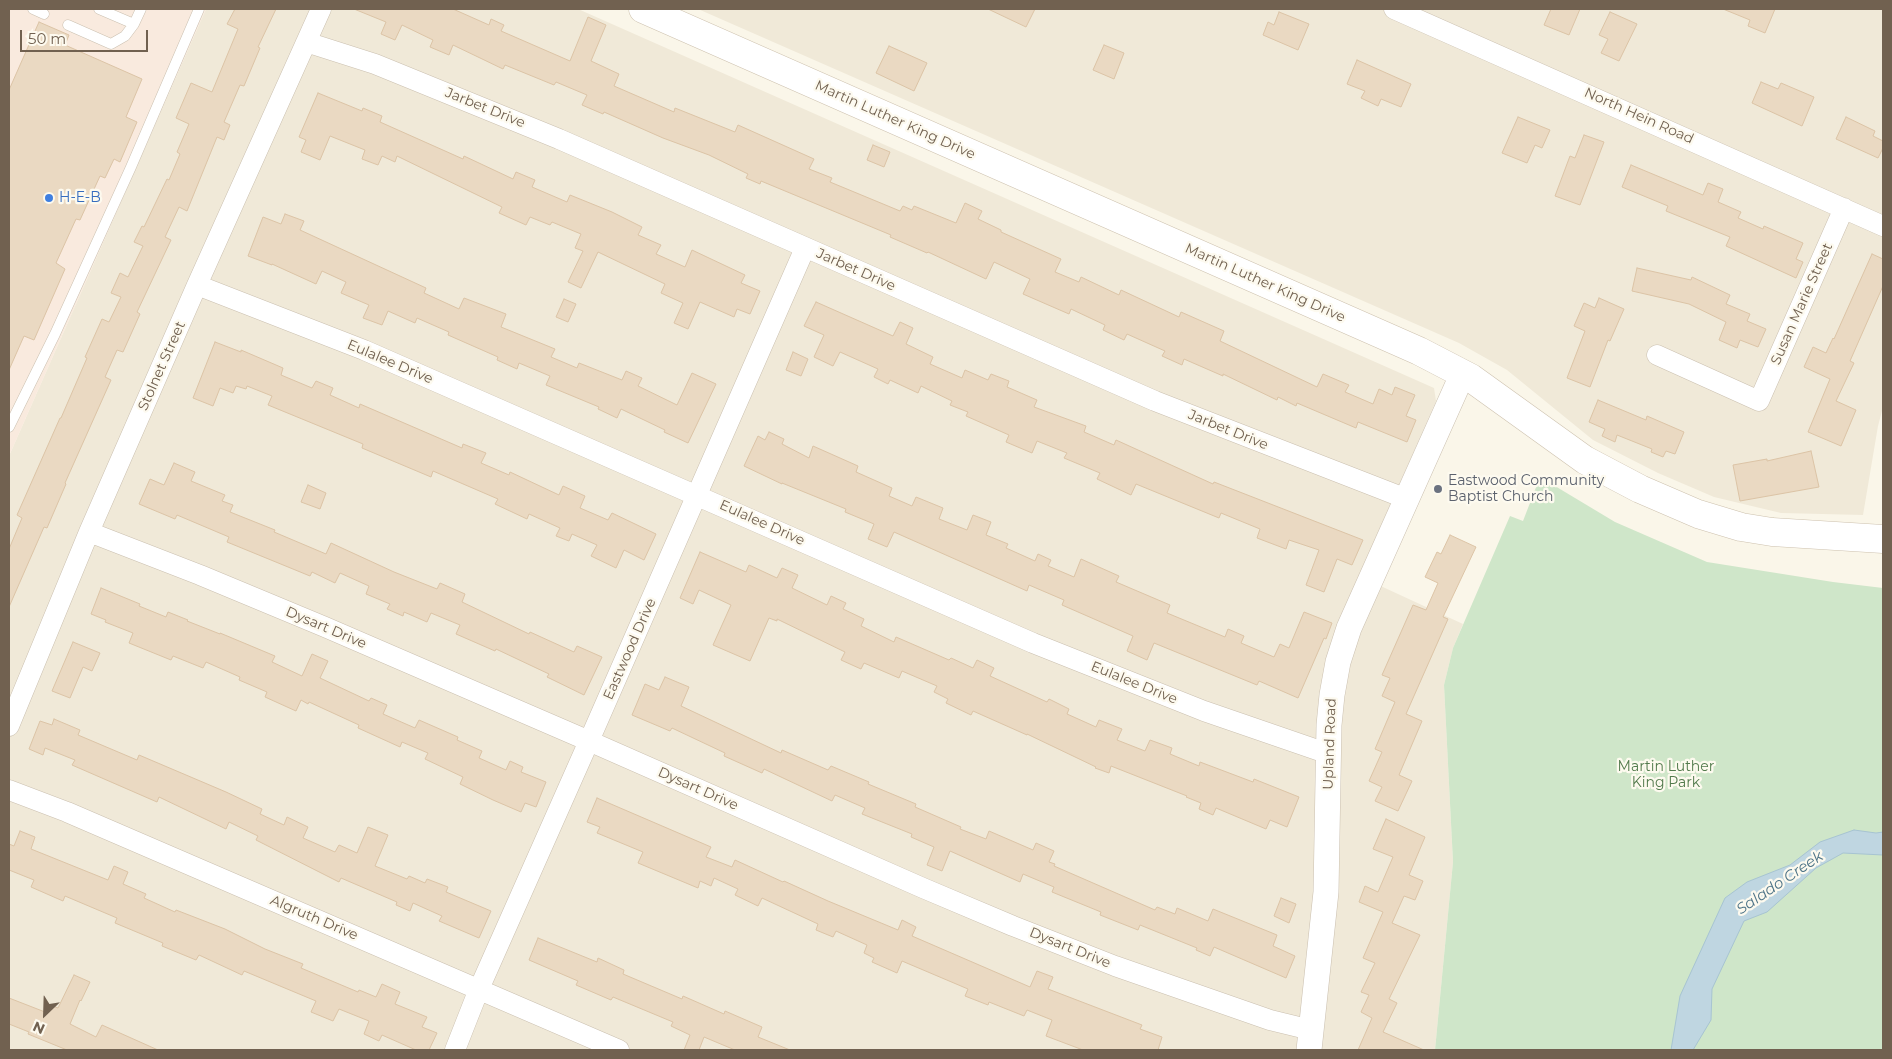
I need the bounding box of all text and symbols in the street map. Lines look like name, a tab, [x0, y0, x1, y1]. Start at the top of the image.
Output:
scale bar	[22, 20, 150, 52]
text: 50 m	[28, 29, 66, 48]
street label: Martin Luther King Drive	[812, 77, 978, 163]
street label: Jarbet Drive	[443, 84, 527, 132]
street label: North Hein Road	[1582, 84, 1696, 148]
place label: H-E-B	[59, 190, 101, 206]
marker: H-E-B	[43, 192, 55, 204]
street label: Martin Luther King Drive	[1182, 240, 1348, 326]
street label: Susan Marie Street	[1768, 240, 1836, 368]
street label: Jarbet Drive	[814, 245, 898, 295]
street label: Stolnet Street	[135, 319, 189, 413]
street label: Eulalee Drive	[345, 336, 435, 388]
street label: Jarbet Drive	[1186, 406, 1270, 454]
place label: Eastwood Community Baptist Church	[1448, 473, 1604, 506]
marker: Eastwood Community Baptist Church	[1432, 483, 1444, 495]
street label: Eulalee Drive	[717, 497, 807, 549]
street label: Eastwood Drive	[600, 596, 660, 702]
street label: Dysart Drive	[283, 603, 369, 653]
street label: Eulalee Drive	[1088, 658, 1180, 708]
street label: Upland Road	[1320, 698, 1340, 790]
park label: Martin Luther King Park	[1618, 759, 1714, 792]
street label: Dysart Drive	[655, 764, 741, 814]
water label: Salado Creek	[1733, 847, 1827, 919]
street label: Algruth Drive	[267, 892, 361, 944]
street label: Dysart Drive	[1027, 924, 1113, 972]
north arrow	[20, 989, 70, 1039]
text: N	[30, 1017, 48, 1038]

